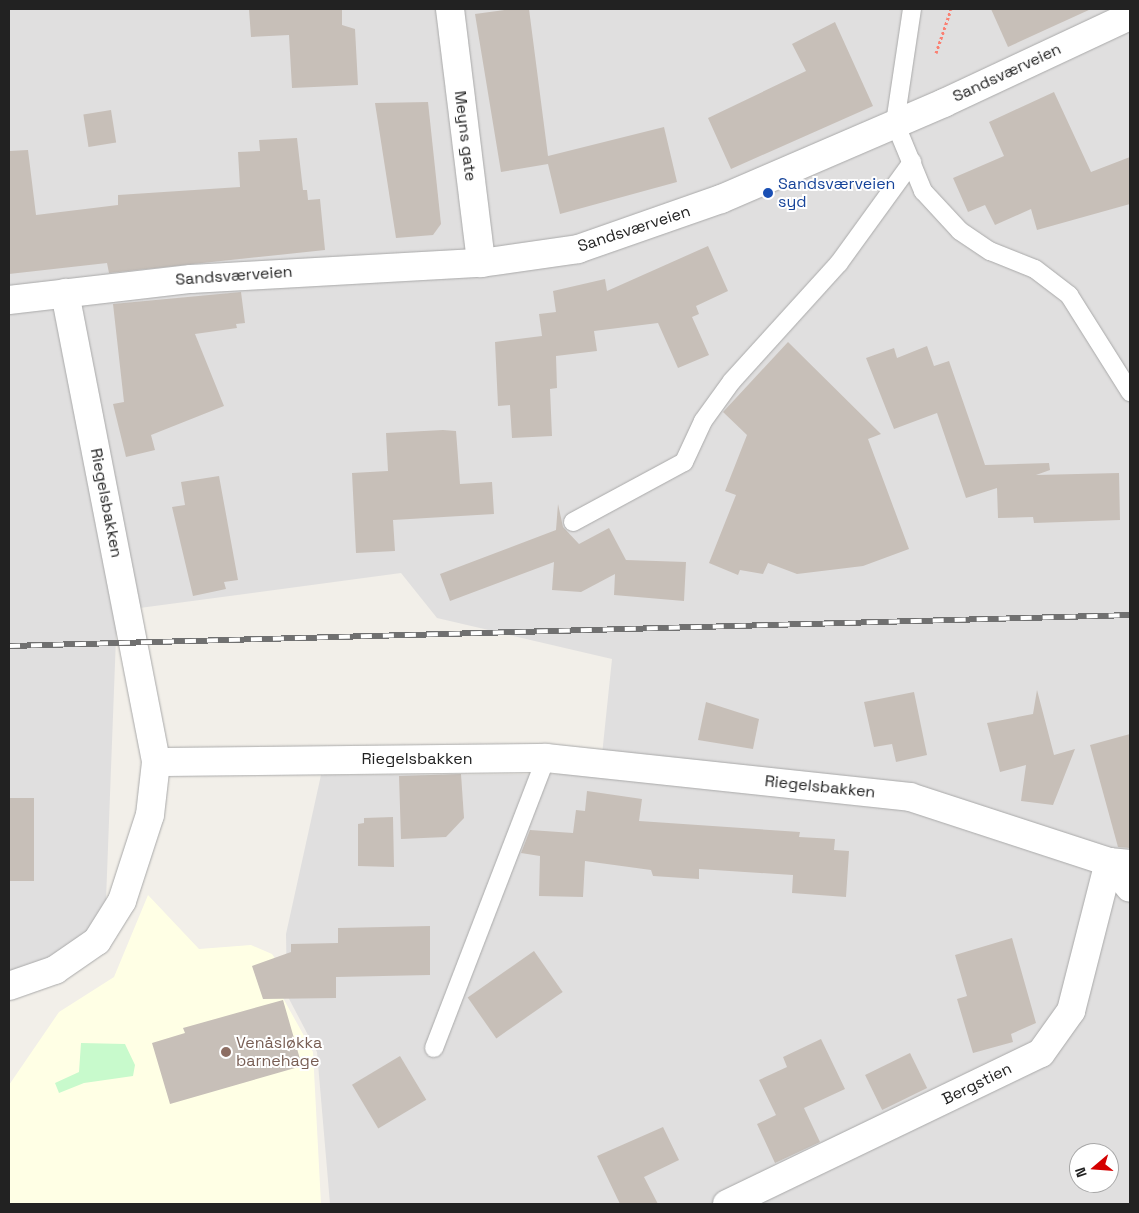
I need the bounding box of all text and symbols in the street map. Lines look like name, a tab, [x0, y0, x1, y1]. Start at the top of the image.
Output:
street label: Sandsværveien	[950, 39, 1064, 107]
street label: Meyns gate	[450, 90, 480, 182]
place label: Sandsværveien syd	[778, 174, 895, 212]
marker: Sandsværveien syd	[762, 187, 774, 199]
street label: Sandsværveien	[575, 202, 693, 256]
street label: Sandsværveien	[175, 262, 293, 290]
street label: Riegelsbakken	[86, 447, 126, 559]
street label: Riegelsbakken	[361, 749, 473, 769]
street label: Riegelsbakken	[764, 772, 876, 802]
place label: Venåsløkka barnehage	[236, 1033, 322, 1071]
marker: Venåsløkka barnehage	[220, 1046, 232, 1058]
street label: Bergstien	[939, 1059, 1015, 1109]
north arrow	[1069, 1143, 1119, 1193]
text: N	[1071, 1165, 1091, 1180]

